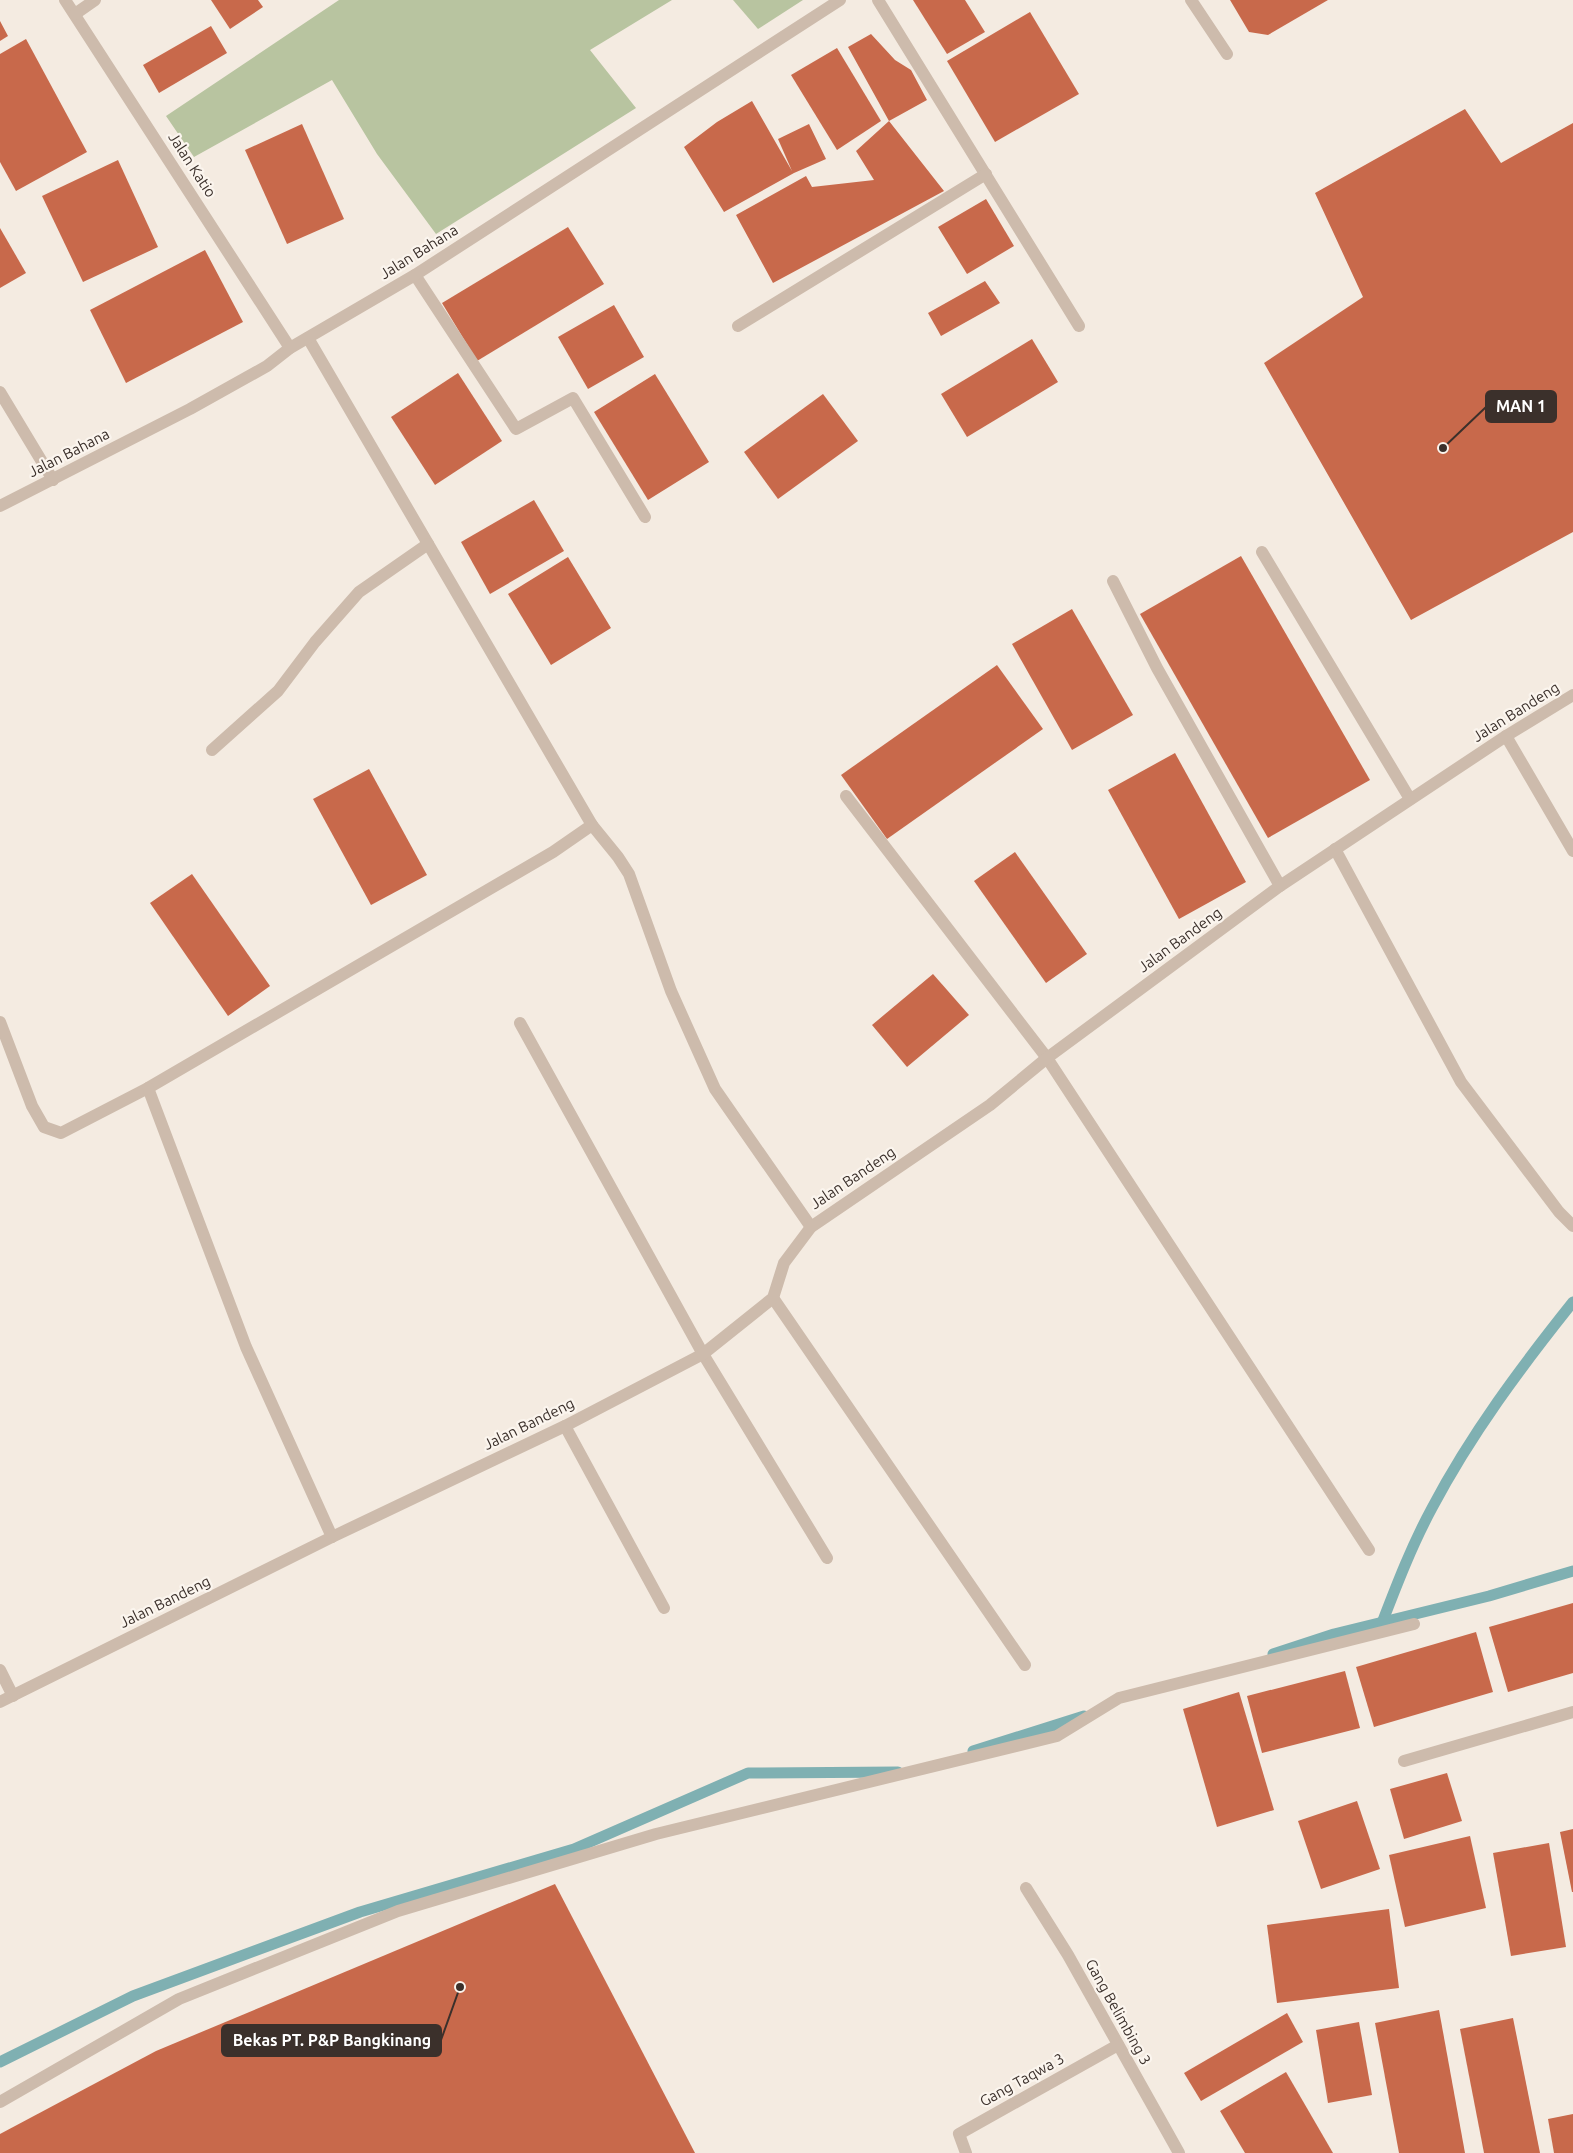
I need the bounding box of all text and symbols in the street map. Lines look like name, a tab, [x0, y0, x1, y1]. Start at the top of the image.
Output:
street label: Jalan Katio	[165, 129, 220, 200]
street label: Jalan Bahana	[377, 221, 461, 282]
callout: MAN 1	[1486, 391, 1556, 422]
text: MAN 1	[1496, 397, 1546, 415]
street label: Jalan Bahana	[25, 425, 112, 480]
street label: Jalan Bandeng	[1469, 678, 1562, 745]
street label: Jalan Bandeng	[1135, 904, 1225, 976]
street label: Jalan Bandeng	[807, 1143, 898, 1212]
street label: Jalan Bandeng	[481, 1394, 577, 1453]
street label: Jalan Bandeng	[117, 1572, 213, 1631]
street label: Gang Belimbing 3	[1082, 1956, 1155, 2068]
callout: Bekas PT. P&P Bangkinang	[222, 2025, 441, 2056]
text: Bekas PT. P&P Bangkinang	[233, 2031, 431, 2049]
street label: Gang Taqwa 3	[977, 2049, 1067, 2110]

